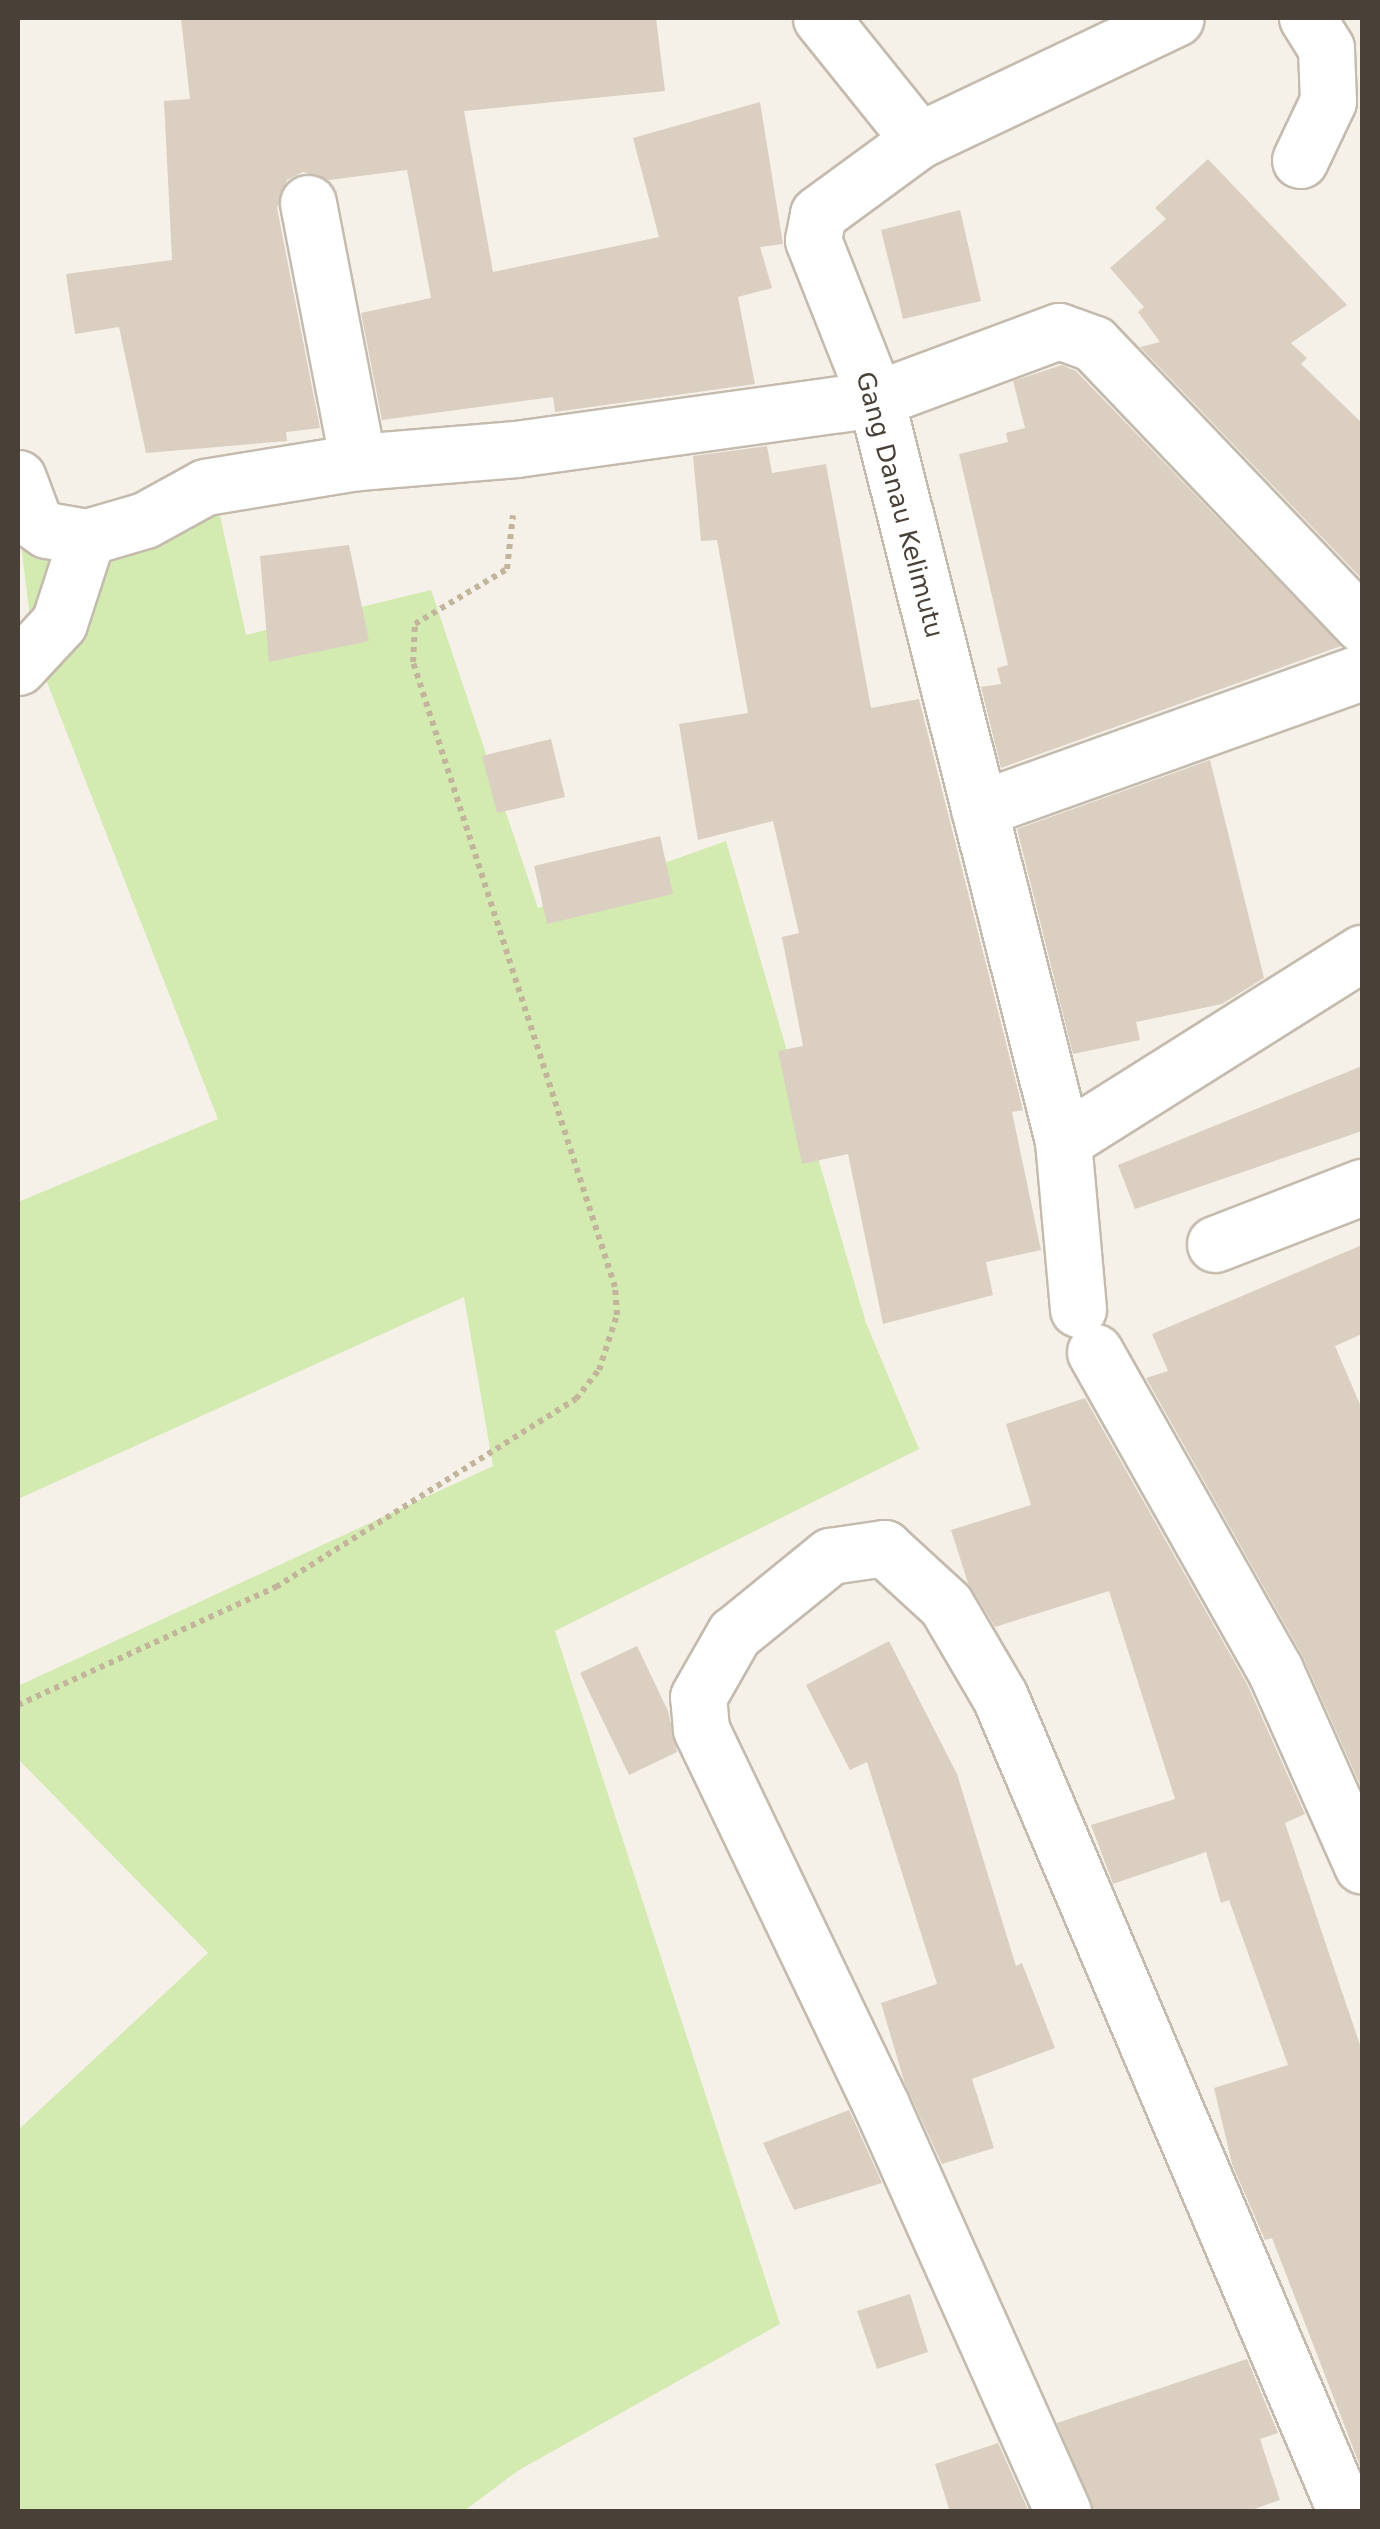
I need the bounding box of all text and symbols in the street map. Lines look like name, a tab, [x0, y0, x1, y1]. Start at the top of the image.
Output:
street label: Gang Danau Kelimutu	[849, 369, 949, 641]

